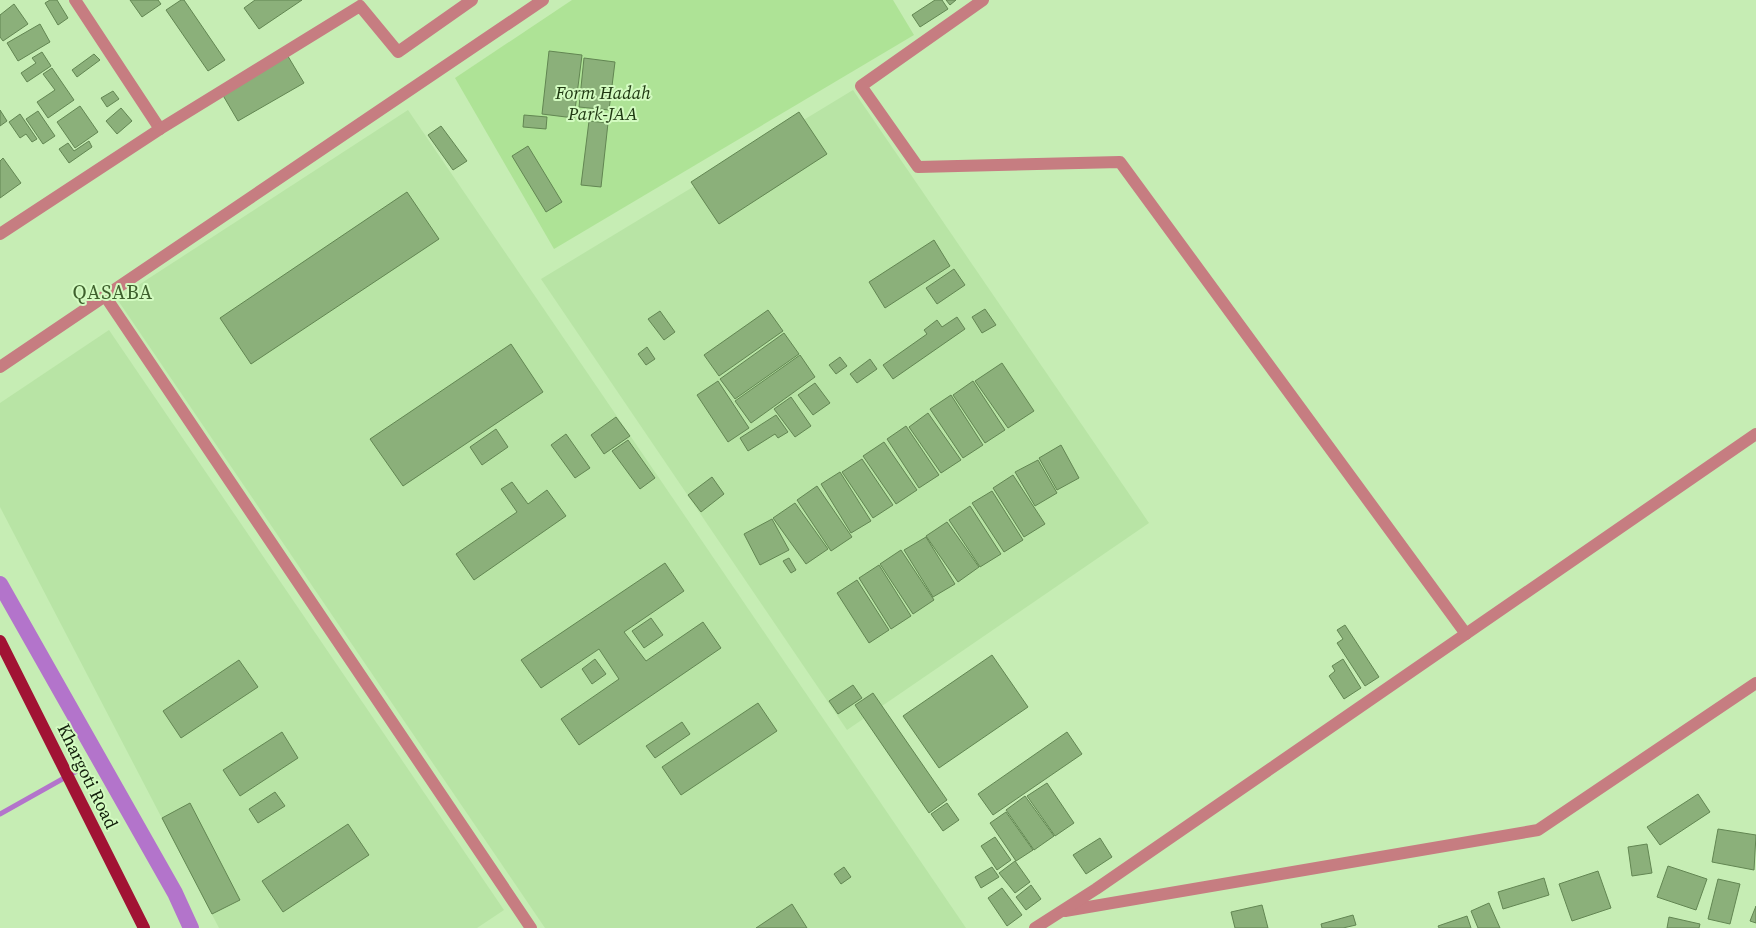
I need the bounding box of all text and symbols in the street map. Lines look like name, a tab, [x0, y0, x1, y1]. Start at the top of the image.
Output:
park label: Form Hadah Park-JAA	[554, 80, 651, 126]
district label: QASABA	[73, 278, 153, 306]
street label: Khargoti Road	[52, 719, 124, 833]

